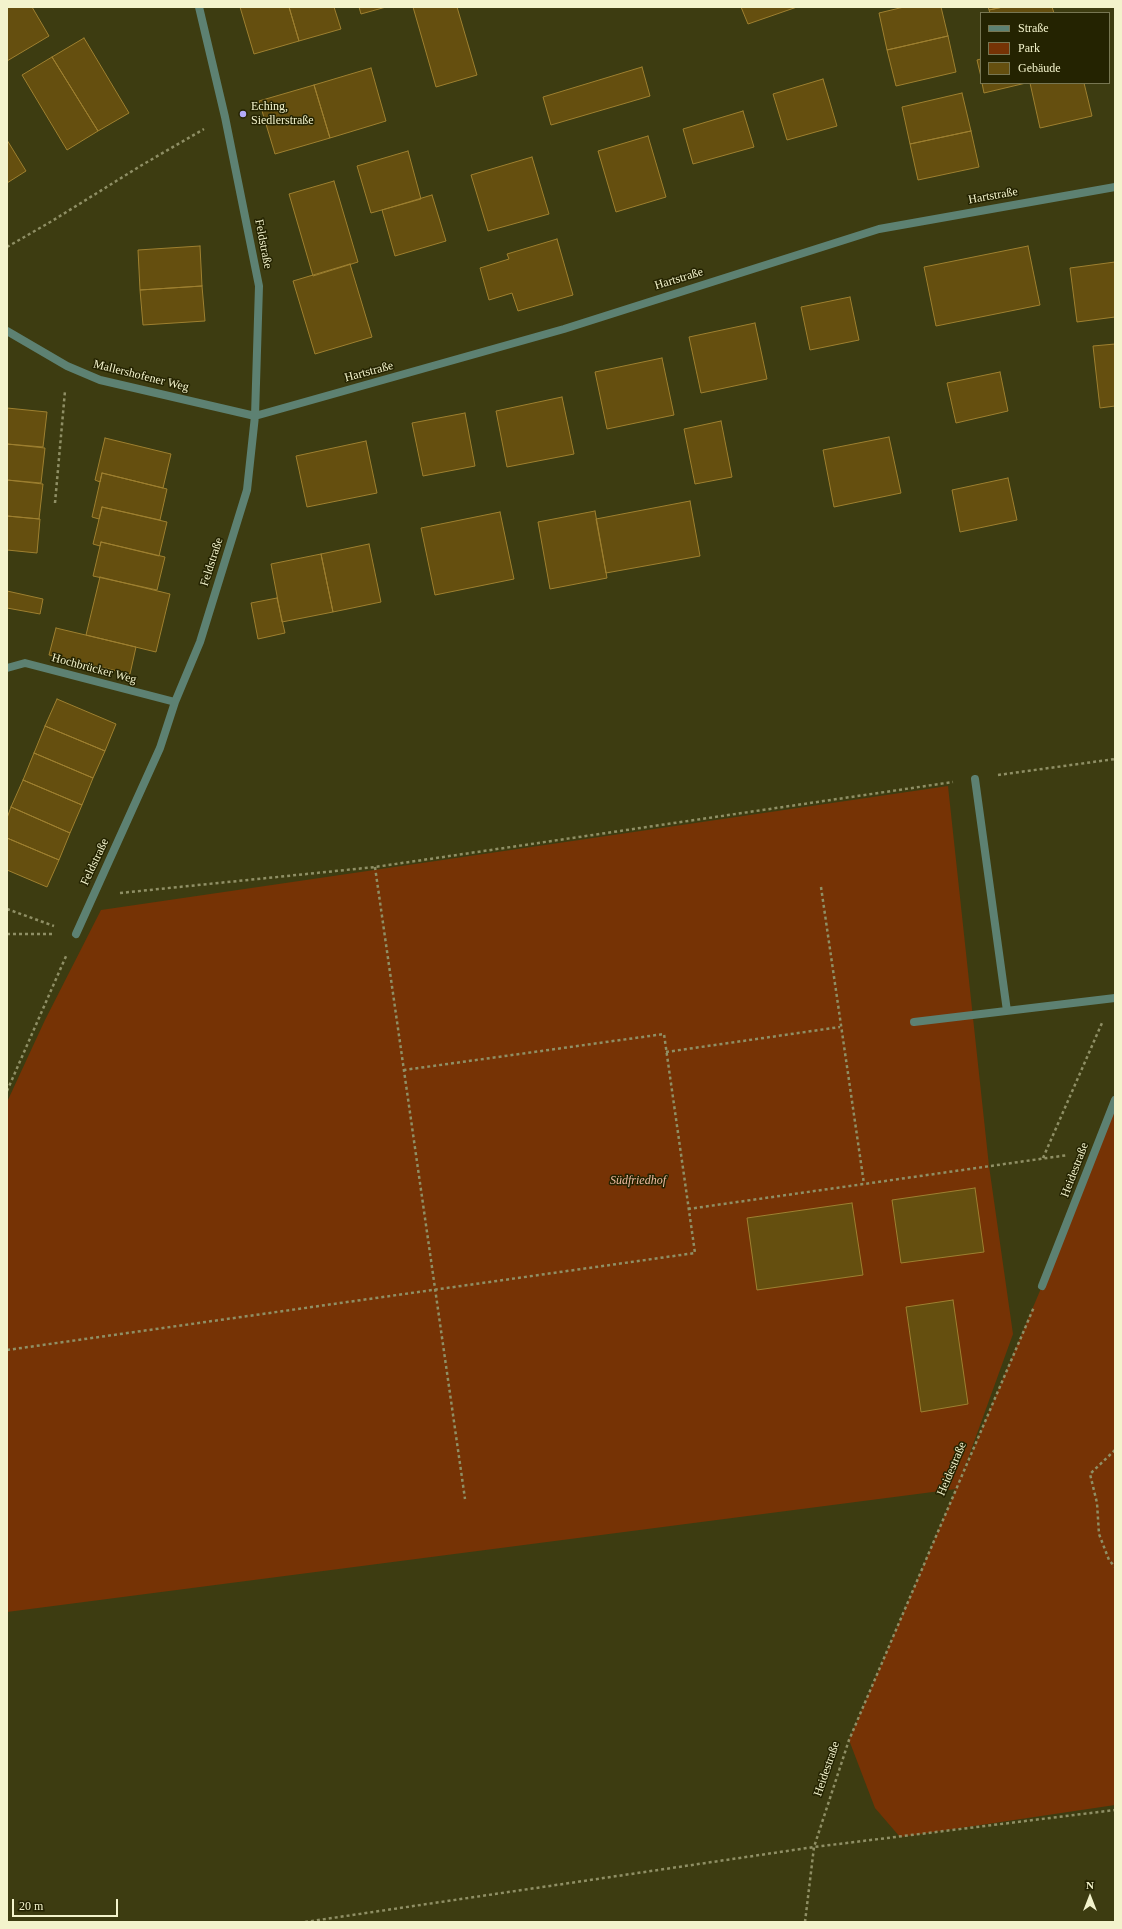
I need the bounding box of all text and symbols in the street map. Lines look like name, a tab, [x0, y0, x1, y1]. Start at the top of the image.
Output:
legend	[980, 12, 1110, 84]
text: Straße	[1018, 21, 1049, 35]
text: Park	[1018, 41, 1040, 55]
text: Gebäude	[1018, 61, 1061, 75]
place label: Eching, Siedlerstraße	[251, 100, 314, 128]
marker: Eching, Siedlerstraße	[238, 109, 248, 119]
street label: Hartstraße	[967, 185, 1019, 207]
street label: Feldstraße	[251, 218, 275, 270]
street label: Hartstraße	[653, 265, 705, 293]
street label: Mallershofener Weg	[92, 357, 190, 395]
street label: Hartstraße	[343, 359, 395, 385]
street label: Feldstraße	[197, 536, 227, 588]
street label: Hochbrücker Weg	[50, 651, 138, 687]
street label: Feldstraße	[78, 836, 112, 888]
street label: Heidestraße	[1058, 1141, 1092, 1199]
park label: Südfriedhof	[610, 1174, 666, 1188]
street label: Heidestraße	[934, 1440, 970, 1498]
street label: Heidestraße	[811, 1740, 843, 1798]
north arrow	[1070, 1877, 1110, 1917]
text: N	[1086, 1879, 1094, 1891]
scale bar	[14, 1891, 120, 1917]
text: 20 m	[19, 1899, 43, 1913]

